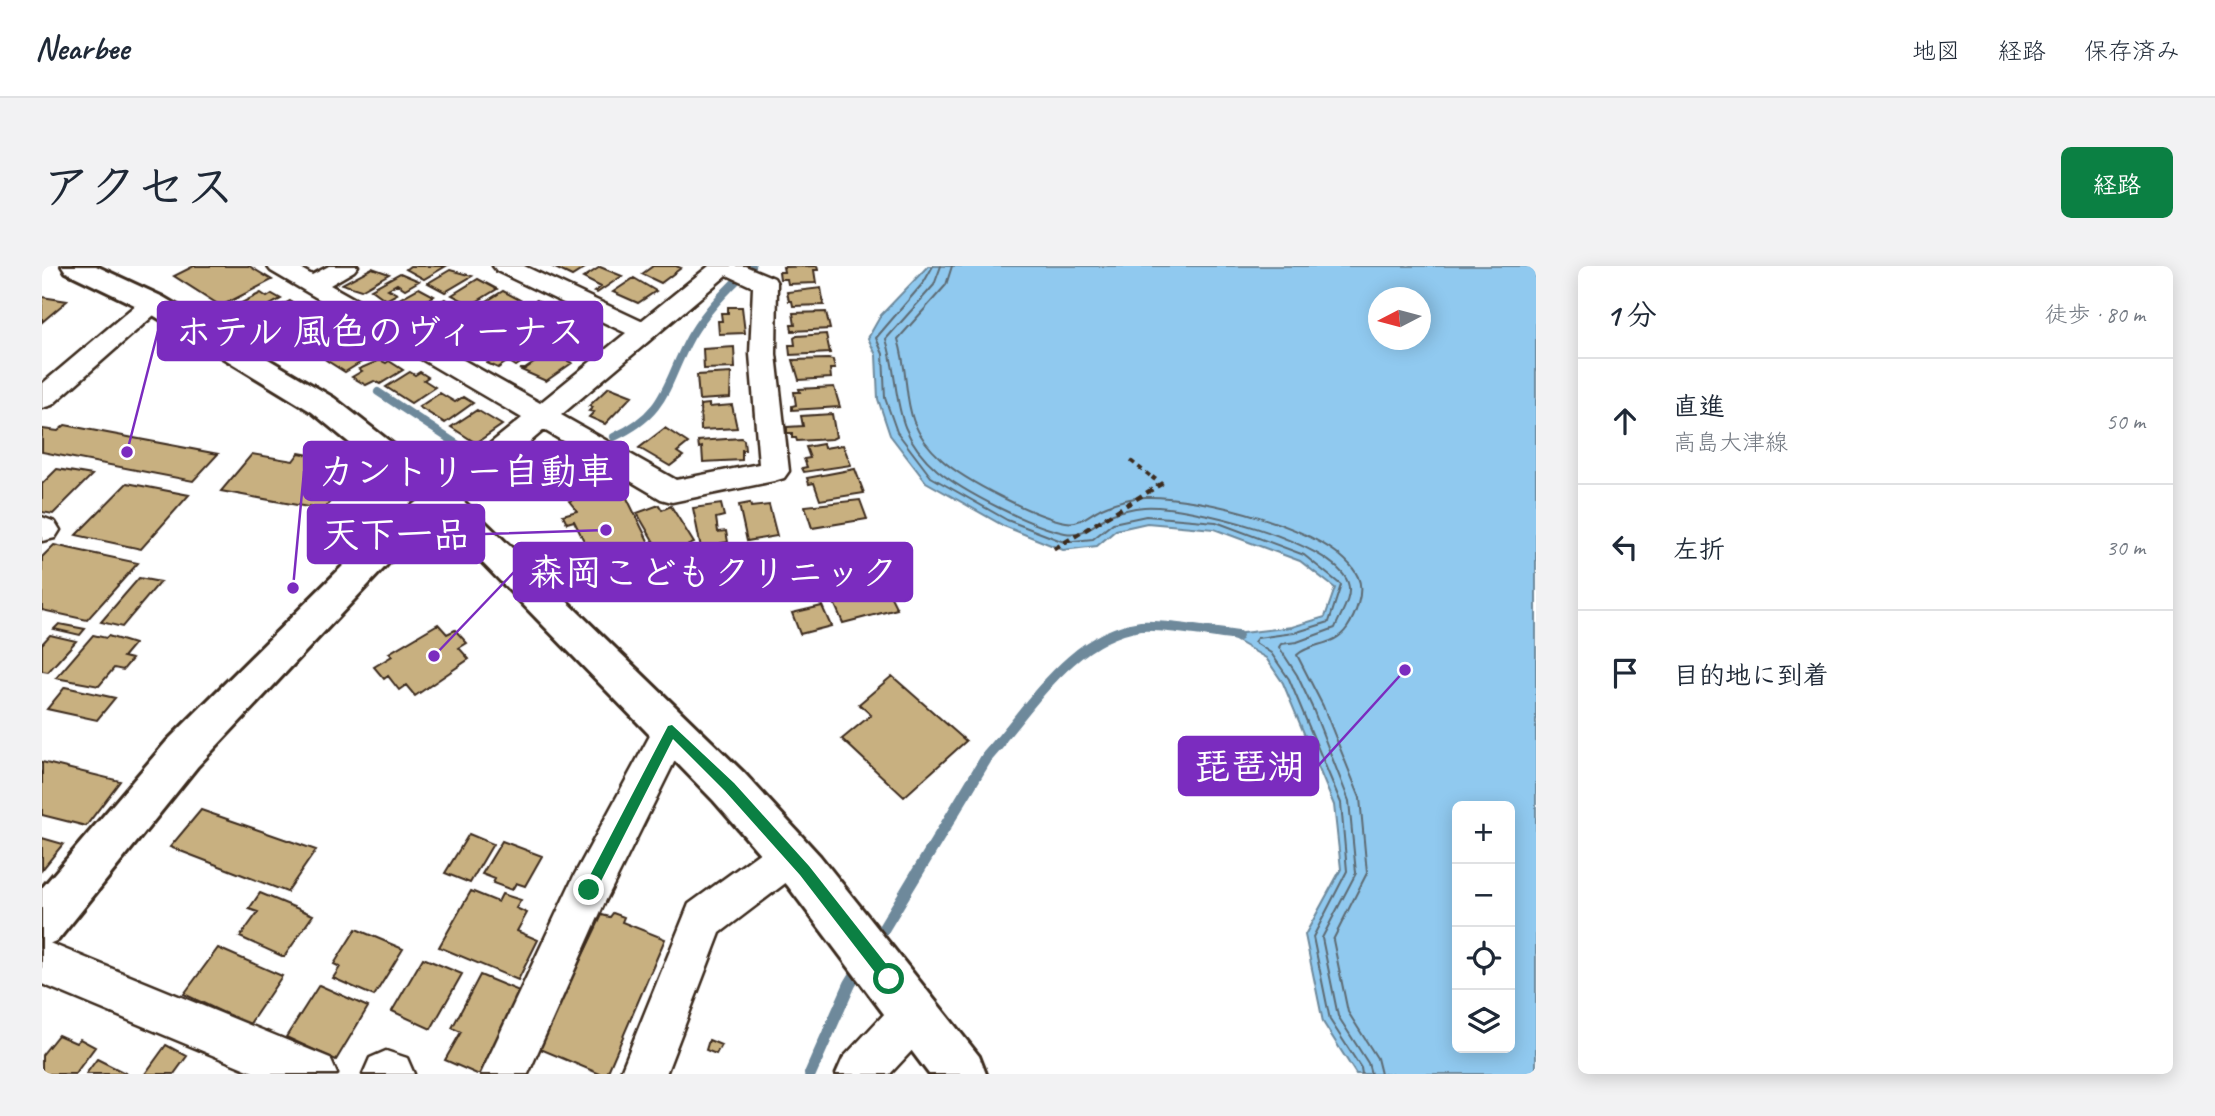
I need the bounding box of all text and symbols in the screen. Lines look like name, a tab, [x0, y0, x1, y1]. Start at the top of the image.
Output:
text: Nearbee	[35, 27, 129, 69]
text: 地図	[1912, 36, 1960, 66]
text: 経路	[1998, 36, 2046, 66]
text: 保存済み	[2084, 36, 2180, 66]
button: 経路	[2061, 147, 2173, 218]
text: アクセス	[42, 156, 235, 218]
north arrow	[1368, 287, 1431, 350]
text: 1 分	[1606, 296, 1657, 334]
text: 徒歩 · 80 m	[2044, 300, 2145, 329]
callout: ホテル 風色のヴィーナス	[158, 302, 602, 360]
text: ホテル 風色のヴィーナス	[175, 308, 585, 355]
text: 直進	[1673, 390, 1725, 423]
icon: ahead	[1606, 402, 1644, 440]
text: 50 m	[2106, 407, 2145, 436]
text: 高島大津線	[1673, 428, 1788, 457]
callout: カントリー自動車	[304, 442, 628, 500]
text: カントリー自動車	[318, 448, 614, 495]
callout: 天下一品	[308, 505, 484, 563]
text: 天下一品	[322, 511, 470, 558]
icon: left	[1606, 528, 1644, 566]
text: 左折	[1673, 533, 1725, 566]
text: 30 m	[2106, 533, 2145, 562]
callout: 森岡こどもクリニック	[514, 543, 912, 601]
text: 森岡こどもクリニック	[528, 549, 898, 596]
icon: arrive	[1606, 654, 1644, 692]
text: 目的地に到着	[1673, 659, 1829, 692]
callout: 琵琶湖	[1179, 737, 1318, 795]
text: 琵琶湖	[1194, 743, 1305, 790]
map controls	[1452, 801, 1515, 1053]
button: +	[1452, 801, 1515, 864]
button: −	[1452, 864, 1515, 927]
route end	[573, 874, 604, 905]
button: locate	[1452, 927, 1515, 990]
route start	[873, 963, 904, 994]
button: layers	[1452, 990, 1515, 1053]

